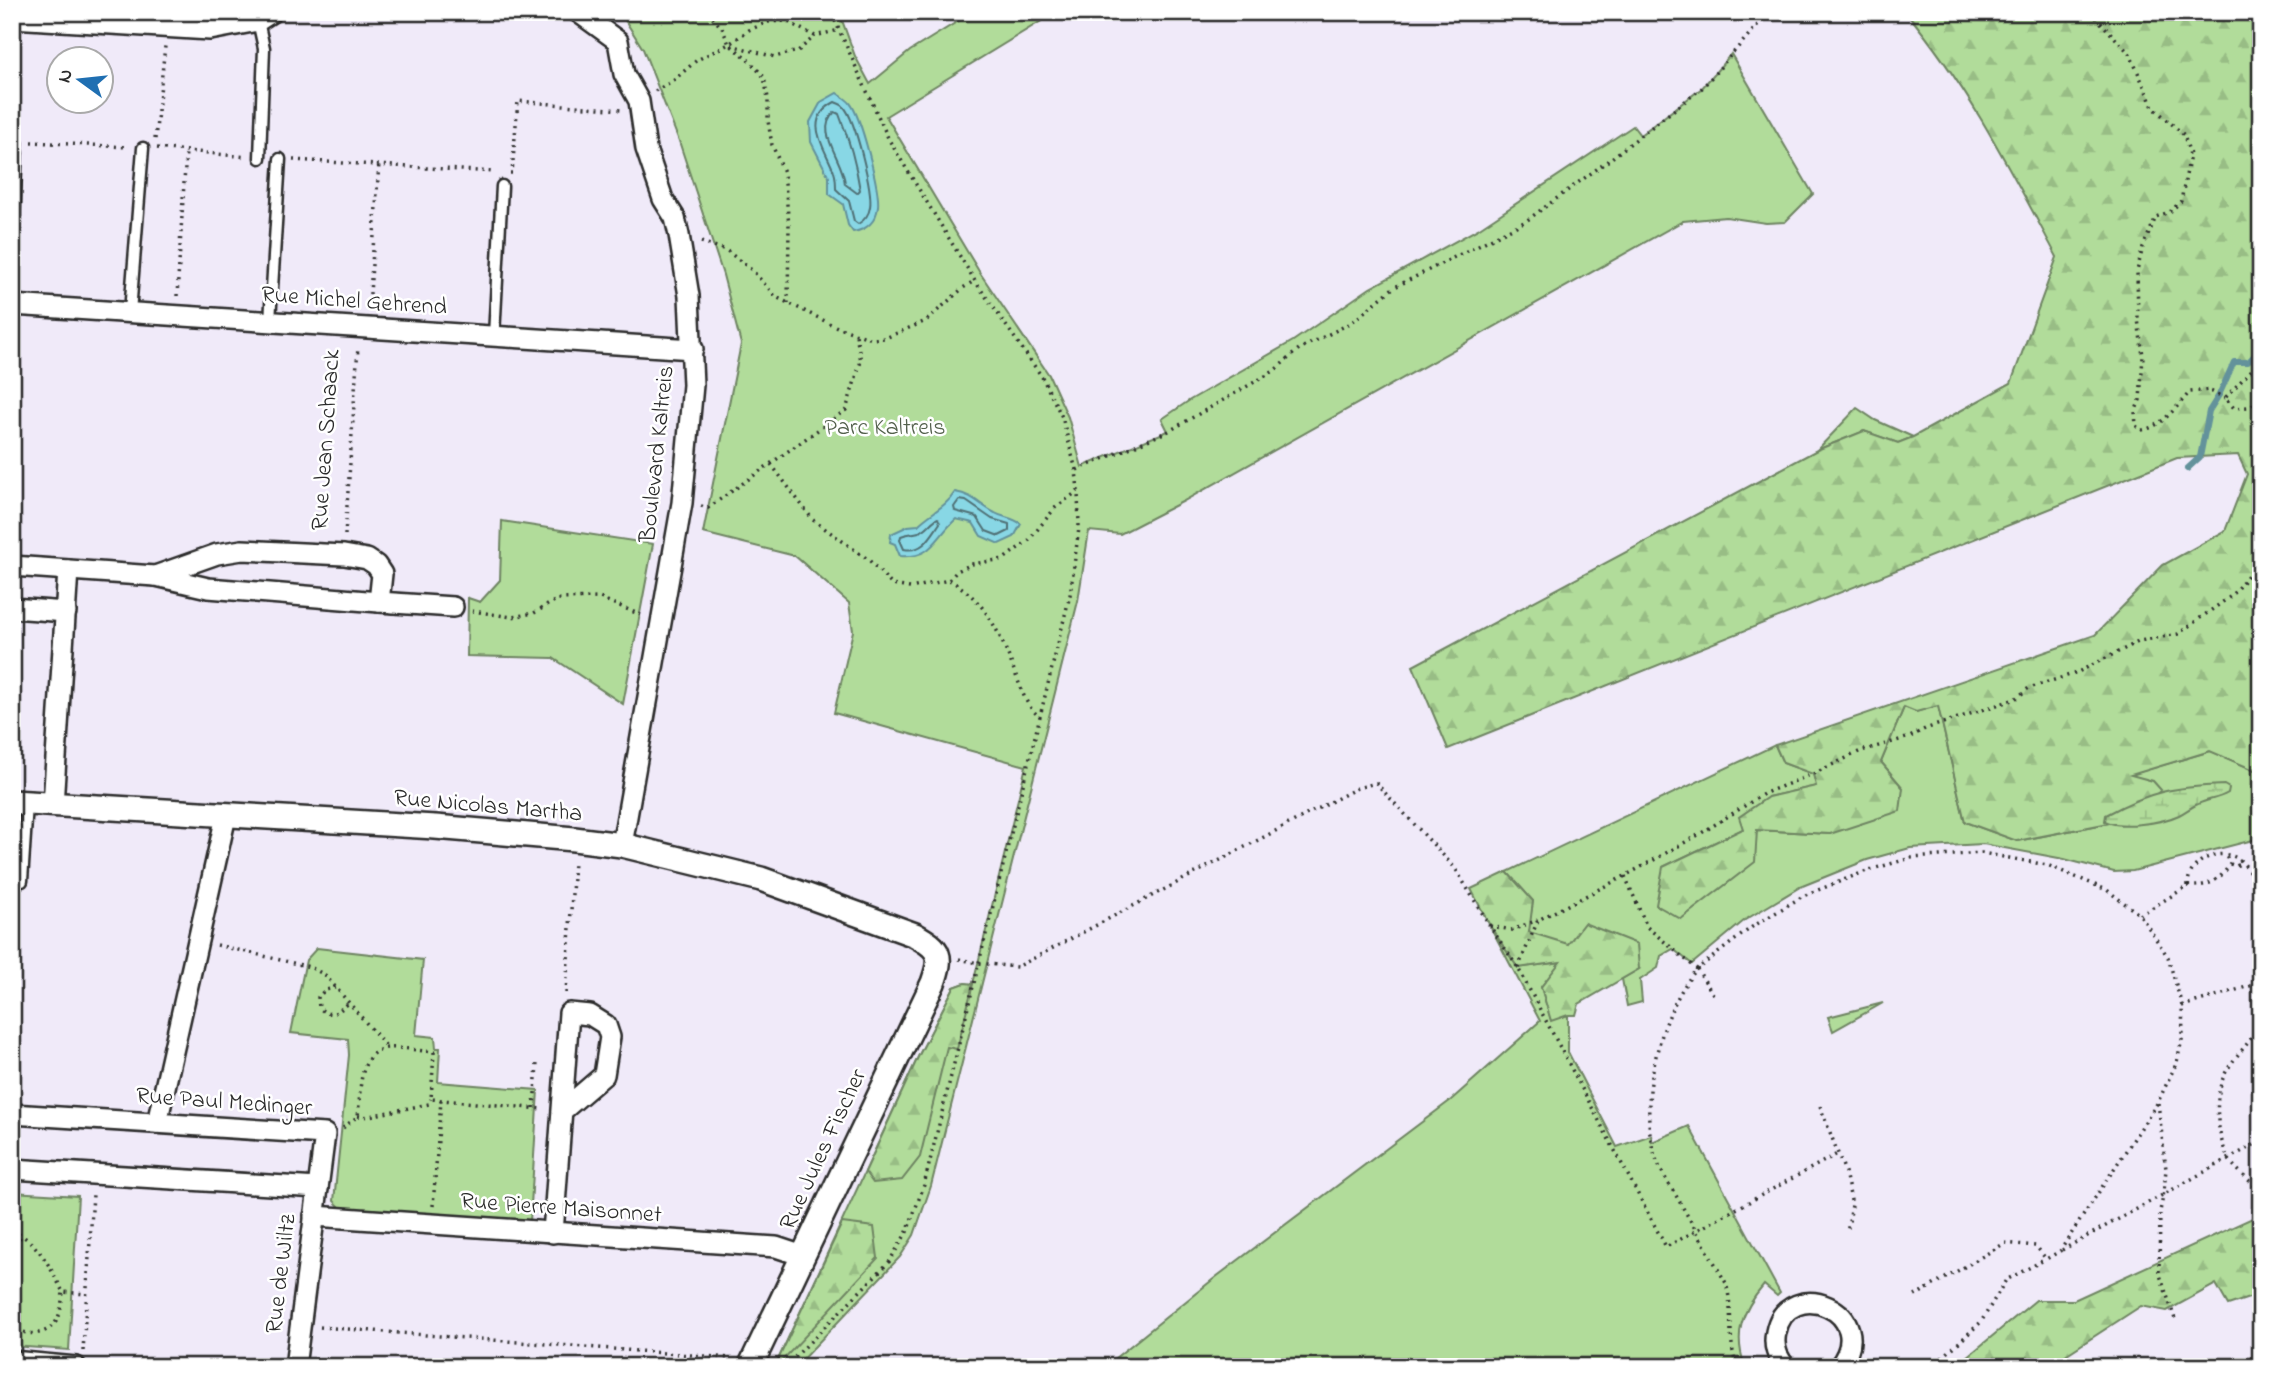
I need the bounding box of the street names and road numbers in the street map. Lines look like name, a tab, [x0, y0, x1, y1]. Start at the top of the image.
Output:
street label: Rue Michel Gehrend	[260, 278, 449, 326]
street label: Rue Jean Schaack	[303, 348, 351, 532]
street label: Boulevard Kaltreis	[631, 364, 685, 545]
street label: Rue Nicolas Martha	[392, 781, 584, 833]
street label: Rue Jules Fischer	[771, 1063, 877, 1236]
street label: Rue Paul Medinger	[135, 1079, 314, 1127]
street label: Rue Pierre Maisonnet	[459, 1185, 663, 1233]
street label: Rue de Wiltz	[257, 1211, 307, 1336]

